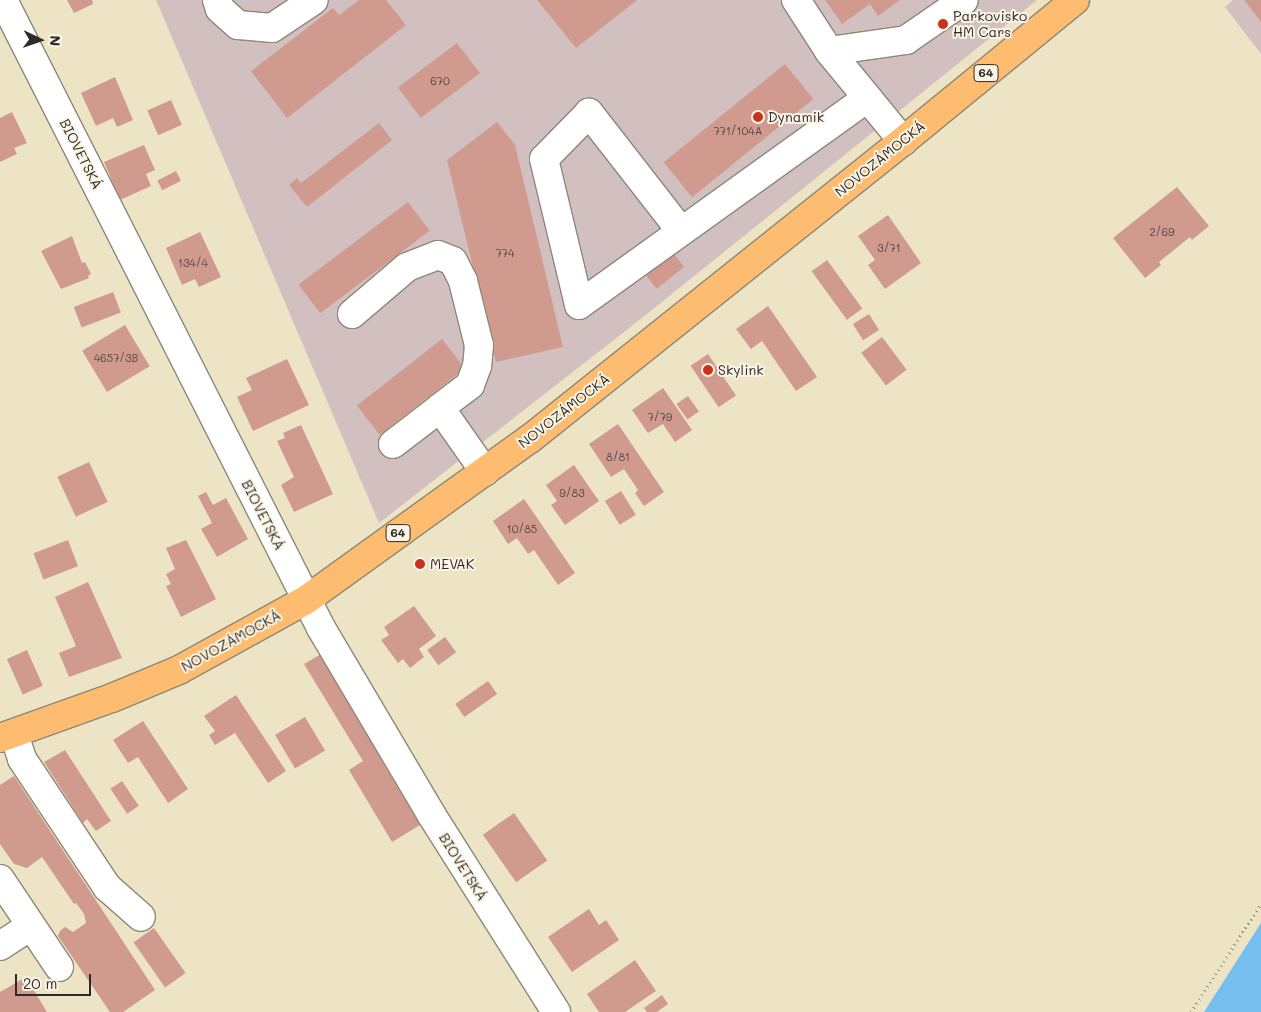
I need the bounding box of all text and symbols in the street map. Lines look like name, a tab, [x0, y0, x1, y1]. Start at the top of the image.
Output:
place label: Parkovisko HM Cars	[953, 8, 1027, 40]
north arrow	[15, 15, 65, 65]
marker: Parkovisko HM Cars	[937, 18, 949, 30]
text: N	[46, 35, 65, 47]
road number: 64	[974, 64, 998, 82]
house number: 670	[430, 74, 450, 88]
place label: Dynamik	[768, 109, 824, 125]
marker: Dynamik	[752, 111, 764, 123]
street label: BIOVETSKÁ	[56, 116, 106, 192]
street label: NOVOZÁMOCKÁ	[832, 118, 928, 200]
house number: 771/104A	[714, 124, 762, 138]
house number: 2/69	[1149, 225, 1175, 239]
house number: 3/71	[877, 241, 901, 255]
house number: 774	[496, 246, 514, 260]
house number: 134/4	[178, 256, 208, 270]
house number: 4657/3B	[94, 351, 138, 365]
place label: Skylink	[718, 362, 764, 378]
marker: Skylink	[702, 364, 714, 376]
street label: NOVOZÁMOCKÁ	[515, 370, 613, 452]
house number: 7/79	[648, 410, 672, 424]
house number: 8/81	[606, 450, 630, 464]
street label: BIOVETSKÁ	[238, 477, 288, 553]
house number: 9/83	[559, 486, 585, 500]
house number: 10/85	[507, 522, 537, 536]
road number: 64	[386, 524, 410, 542]
place label: MEVAK	[430, 556, 474, 572]
marker: MEVAK	[414, 558, 426, 570]
street label: NOVOZÁMOCKÁ	[178, 607, 284, 675]
street label: BIOVETSKÁ	[436, 830, 490, 904]
scale bar	[18, 964, 94, 996]
text: 20 m	[23, 973, 57, 993]

